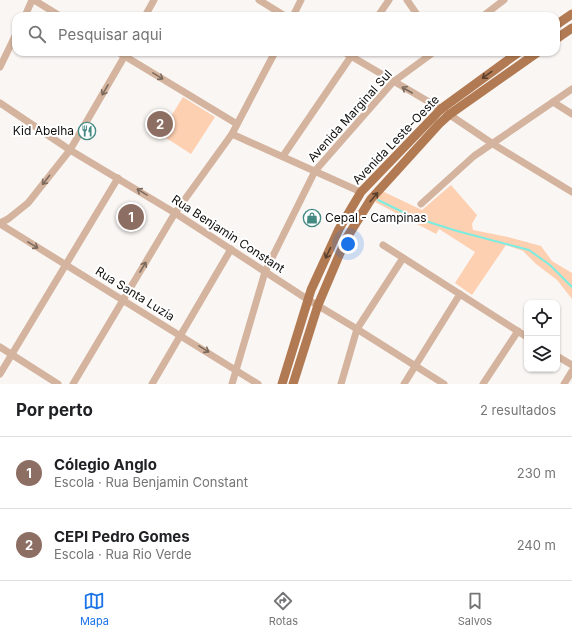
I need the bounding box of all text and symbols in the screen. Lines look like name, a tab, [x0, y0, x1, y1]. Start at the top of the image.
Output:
search box	[12, 12, 560, 56]
icon: search	[26, 23, 48, 45]
text: Pesquisar aqui	[58, 25, 162, 44]
street label: Avenida Marginal Sul	[304, 67, 395, 165]
one-way arrow	[482, 71, 493, 79]
one-way arrow	[152, 73, 164, 81]
one-way arrow	[101, 84, 109, 96]
one-way arrow	[401, 85, 413, 93]
street label: Avenida Leste-Oeste	[349, 92, 442, 187]
pin: 2	[147, 109, 173, 139]
restaurant icon: Kid Abelha	[77, 121, 97, 141]
place label: Kid Abelha	[13, 123, 74, 138]
one-way arrow	[42, 175, 50, 186]
one-way arrow	[137, 188, 148, 196]
street label: Rua Benjamin Constant	[169, 191, 288, 276]
one-way arrow	[370, 191, 378, 202]
pin: 1	[118, 202, 144, 232]
shop icon: Cepal - Campinas	[302, 208, 322, 228]
place label: Cepal - Campinas	[325, 210, 427, 225]
your location	[338, 234, 358, 254]
one-way arrow	[27, 241, 39, 249]
one-way arrow	[324, 247, 331, 259]
one-way arrow	[139, 261, 147, 273]
street label: Rua Santa Luzia	[93, 263, 178, 324]
map controls	[524, 300, 560, 372]
button: locate	[524, 300, 560, 336]
button: layers	[524, 336, 560, 372]
one-way arrow	[198, 346, 210, 354]
text: Por perto	[16, 400, 93, 420]
text: 2 resultados	[480, 402, 556, 418]
text: Cólegio Anglo	[54, 455, 157, 474]
text: 1	[26, 465, 32, 481]
text: 230 m	[517, 465, 556, 481]
text: Escola · Rua Benjamin Constant	[54, 474, 248, 490]
text: CEPI Pedro Gomes	[54, 527, 190, 546]
text: 2	[25, 537, 33, 553]
text: 240 m	[517, 537, 556, 553]
text: Escola · Rua Rio Verde	[54, 546, 191, 562]
tab: Mapa	[80, 590, 109, 628]
tab: Rotas	[269, 590, 298, 628]
tab: Salvos	[458, 590, 492, 628]

